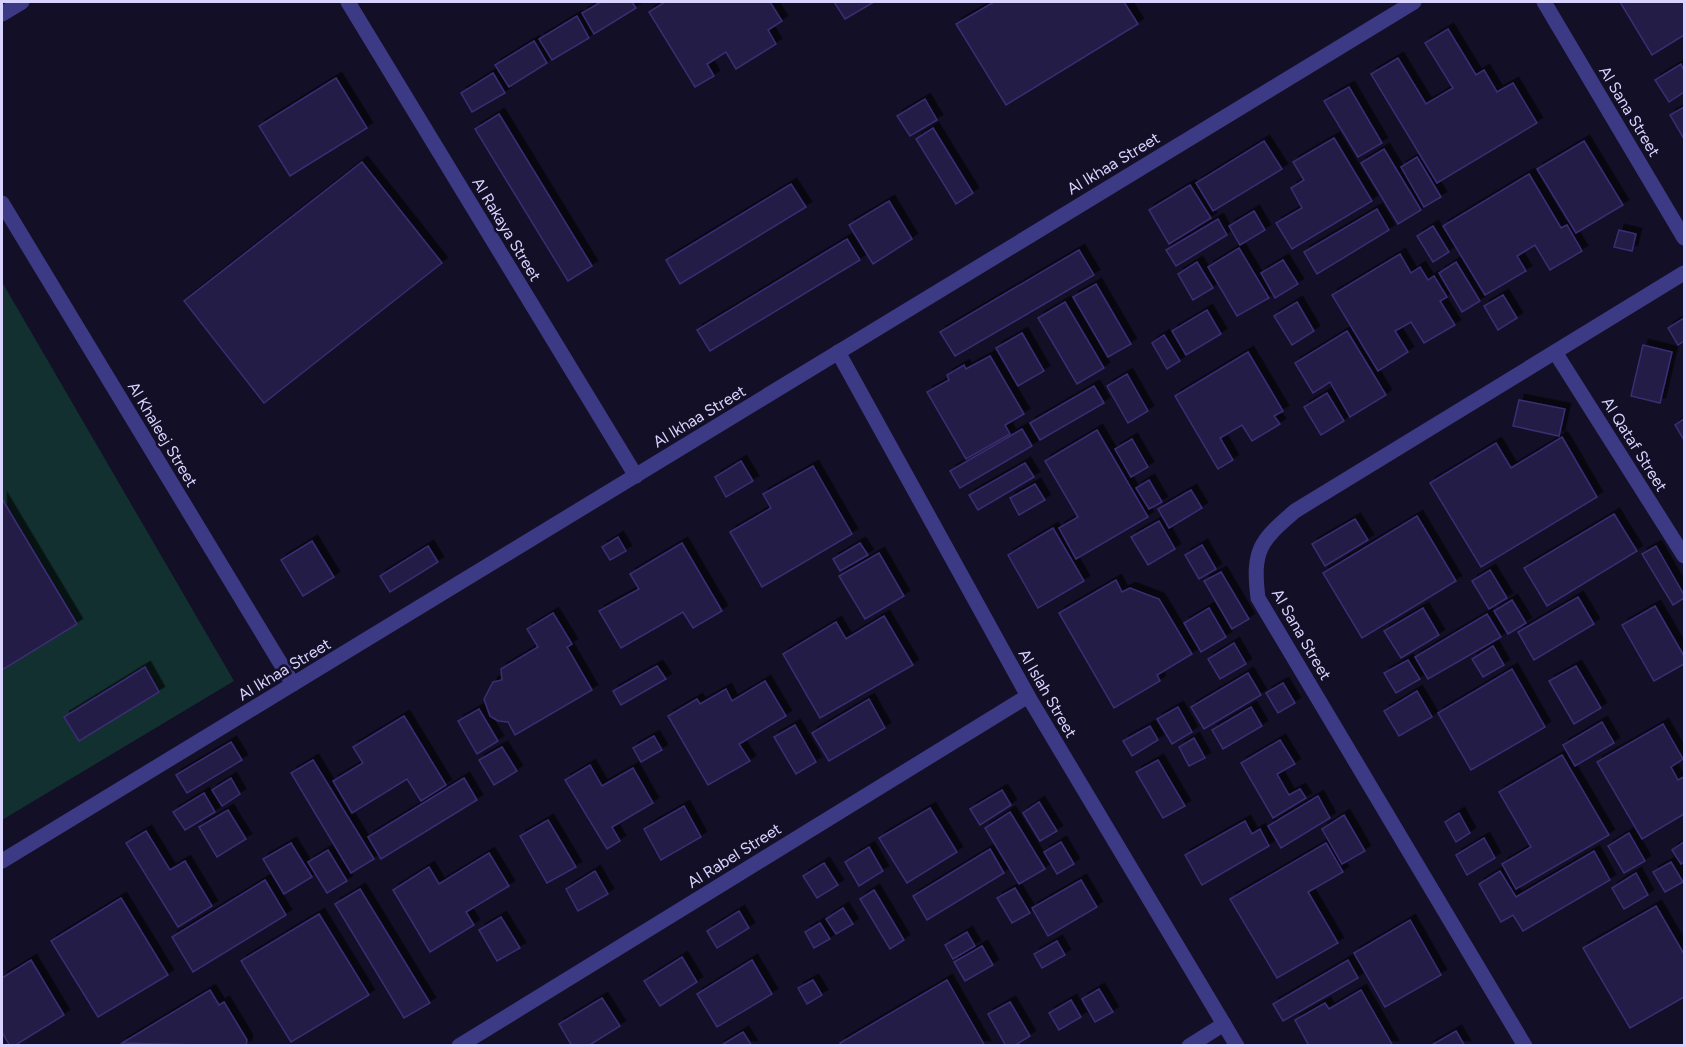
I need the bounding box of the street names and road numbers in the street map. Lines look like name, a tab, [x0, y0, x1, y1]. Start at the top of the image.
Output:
street label: Al Sana Street	[1595, 63, 1664, 160]
street label: Al Ikhaa Street	[1064, 128, 1163, 198]
street label: Al Rakaya Street	[468, 174, 545, 284]
street label: Al Khaleej Street	[124, 378, 201, 490]
street label: Al Ikhaa Street	[650, 381, 749, 451]
street label: Al Qataf Street	[1598, 394, 1671, 495]
street label: Al Sana Street	[1268, 585, 1335, 683]
street label: Al Ikhaa Street	[235, 634, 334, 704]
street label: Al Islah Street	[1014, 645, 1081, 741]
street label: Al Rabel Street	[684, 819, 785, 892]

